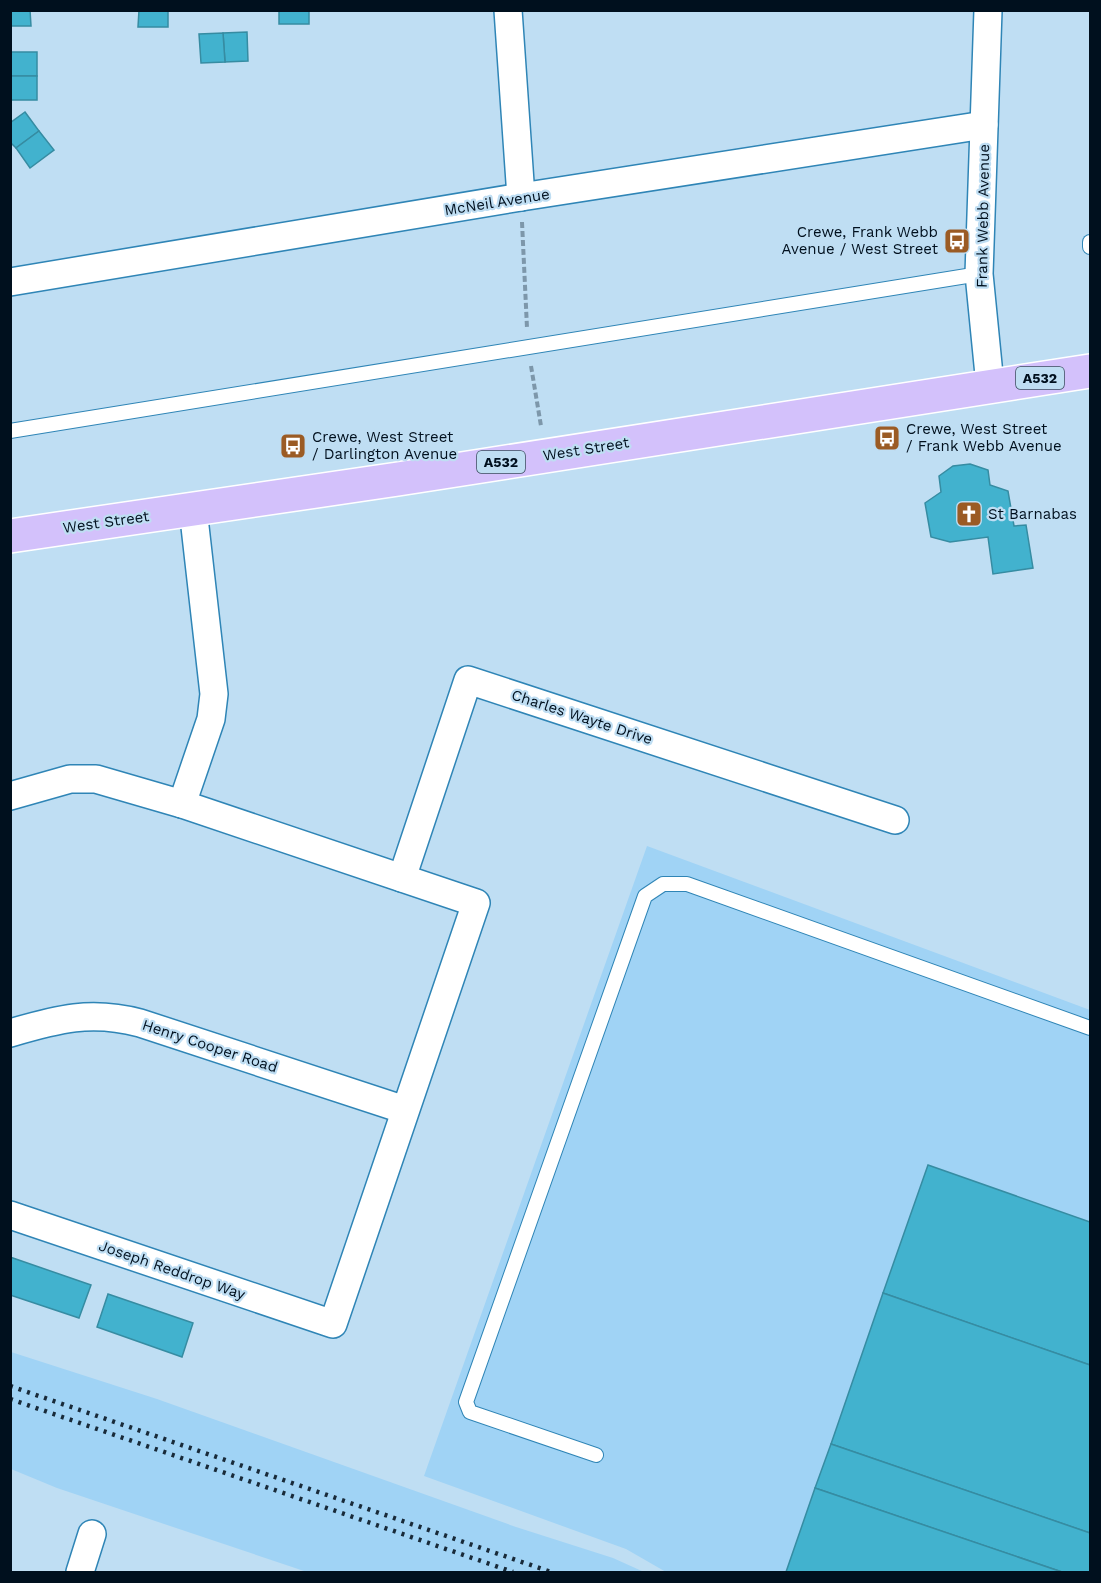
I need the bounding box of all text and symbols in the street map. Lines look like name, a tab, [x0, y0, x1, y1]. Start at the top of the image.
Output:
street label: Frank Webb Avenue	[973, 144, 993, 288]
street label: McNeil Avenue	[443, 185, 551, 219]
place label: Crewe, Frank Webb Avenue / West Street	[782, 223, 939, 258]
bus stop icon: Crewe, Frank Webb Avenue / West Street	[942, 226, 972, 256]
road number: A532	[1016, 367, 1064, 389]
place label: Crewe, West Street / Frank Webb Avenue	[906, 420, 1062, 455]
bus stop icon: Crewe, West Street / Frank Webb Avenue	[872, 423, 902, 453]
place label: Crewe, West Street / Darlington Avenue	[312, 428, 457, 463]
bus stop icon: Crewe, West Street / Darlington Avenue	[278, 431, 308, 461]
street label: West Street	[542, 433, 631, 465]
road number: A532	[477, 451, 525, 473]
church icon: St Barnabas	[954, 499, 984, 529]
place label: St Barnabas	[988, 505, 1077, 523]
street label: West Street	[62, 507, 151, 537]
street label: Charles Wayte Drive	[509, 686, 655, 748]
street label: Henry Cooper Road	[140, 1016, 280, 1076]
street label: Joseph Reddrop Way	[96, 1236, 248, 1304]

